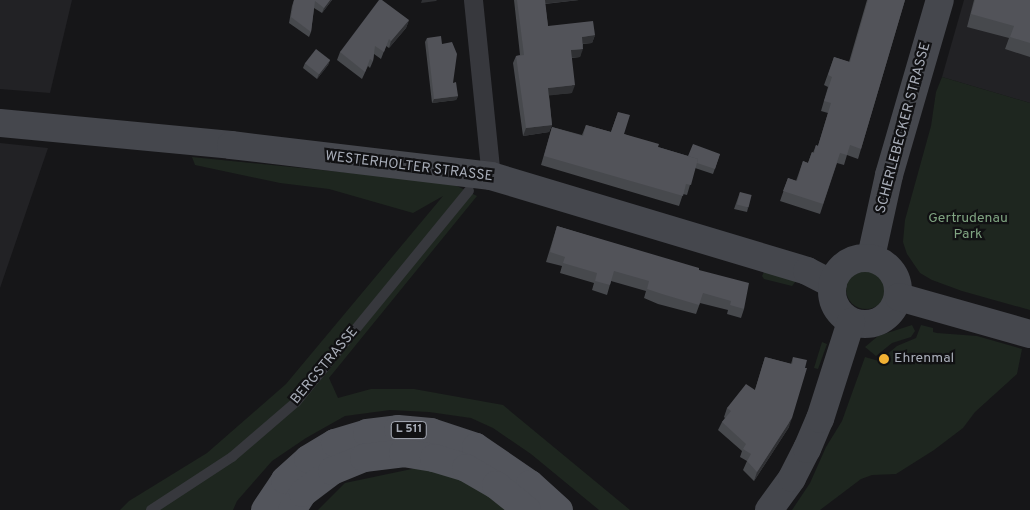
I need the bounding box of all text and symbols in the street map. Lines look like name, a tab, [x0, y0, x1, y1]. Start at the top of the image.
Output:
street label: SCHERLEBECKER STRASSE	[873, 41, 935, 215]
street label: WESTERHOLTER STRASSE	[324, 148, 494, 186]
park label: Gertrudenau Park	[928, 211, 1008, 243]
street label: BERGSTRASSE	[288, 324, 362, 408]
place label: Ehrenmal	[894, 351, 954, 367]
marker: Ehrenmal	[878, 353, 890, 365]
road number: L 511	[390, 420, 428, 440]

